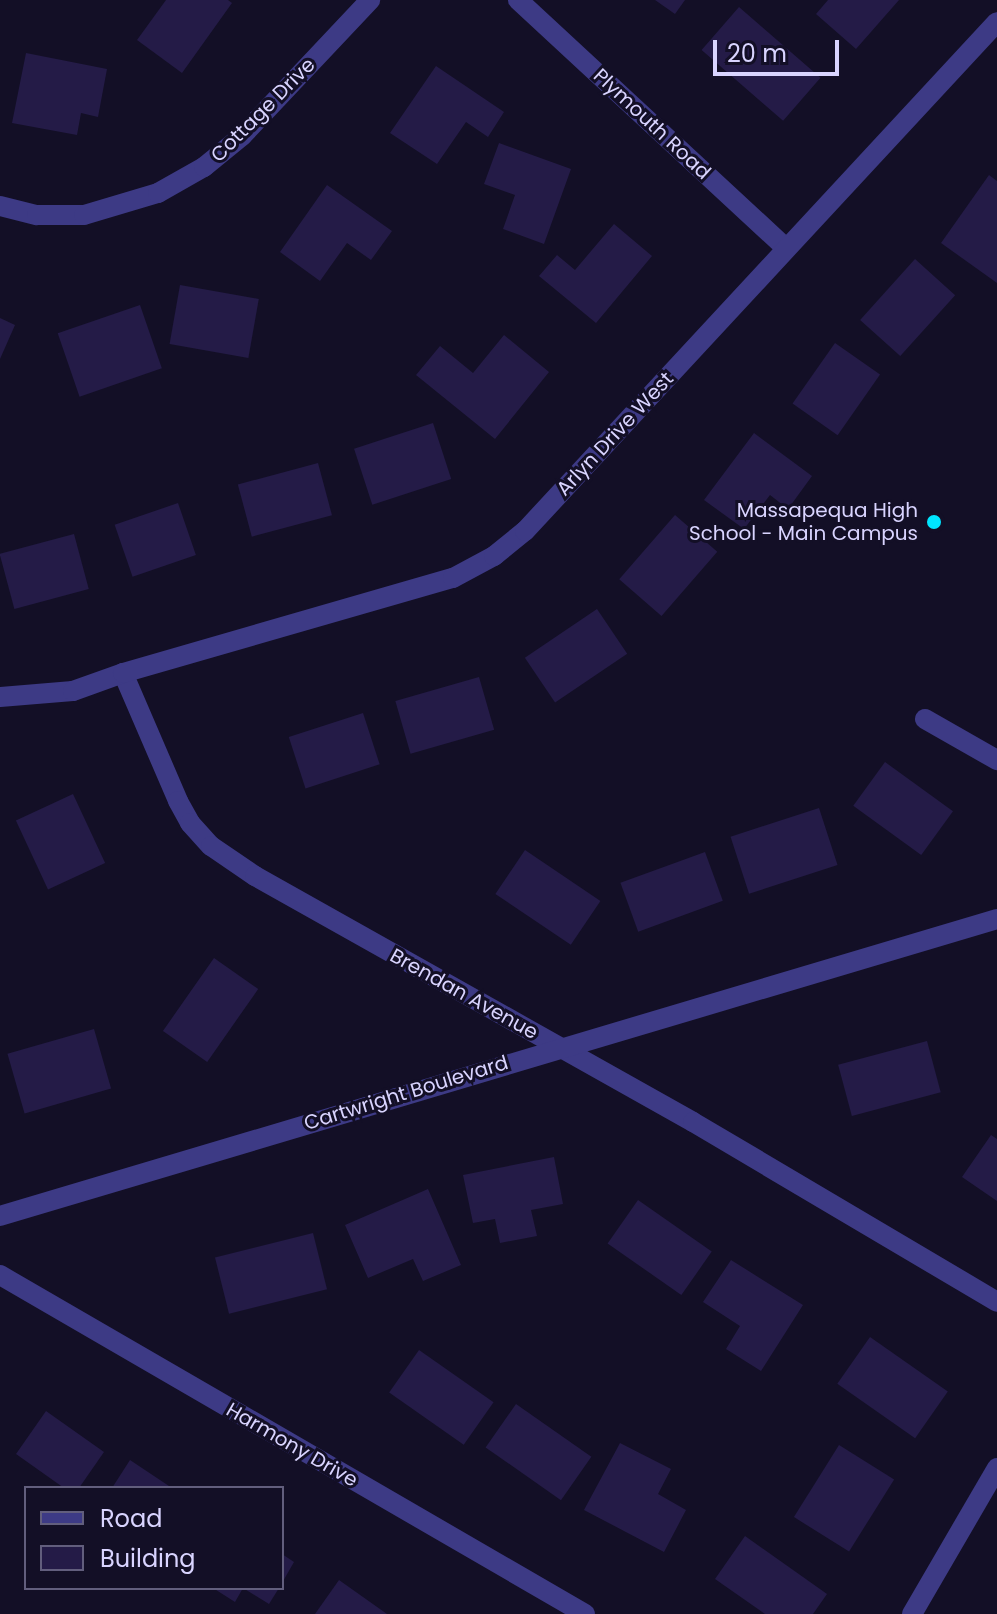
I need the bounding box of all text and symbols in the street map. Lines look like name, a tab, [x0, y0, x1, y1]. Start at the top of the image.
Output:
scale bar	[717, 24, 843, 74]
text: 20 m	[727, 37, 787, 70]
street label: Cottage Drive	[206, 53, 320, 167]
street label: Plymouth Road	[588, 64, 716, 184]
street label: Arlyn Drive West	[552, 367, 678, 501]
place label: Massapequa High School - Main Campus	[689, 498, 918, 545]
marker: Massapequa High School - Main Campus	[925, 513, 943, 531]
street label: Brendan Avenue	[386, 943, 542, 1045]
street label: Cartwright Boulevard	[301, 1050, 511, 1136]
street label: Harmony Drive	[222, 1398, 362, 1492]
legend	[24, 1486, 284, 1590]
text: Road	[100, 1502, 162, 1535]
text: Building	[100, 1542, 196, 1575]

